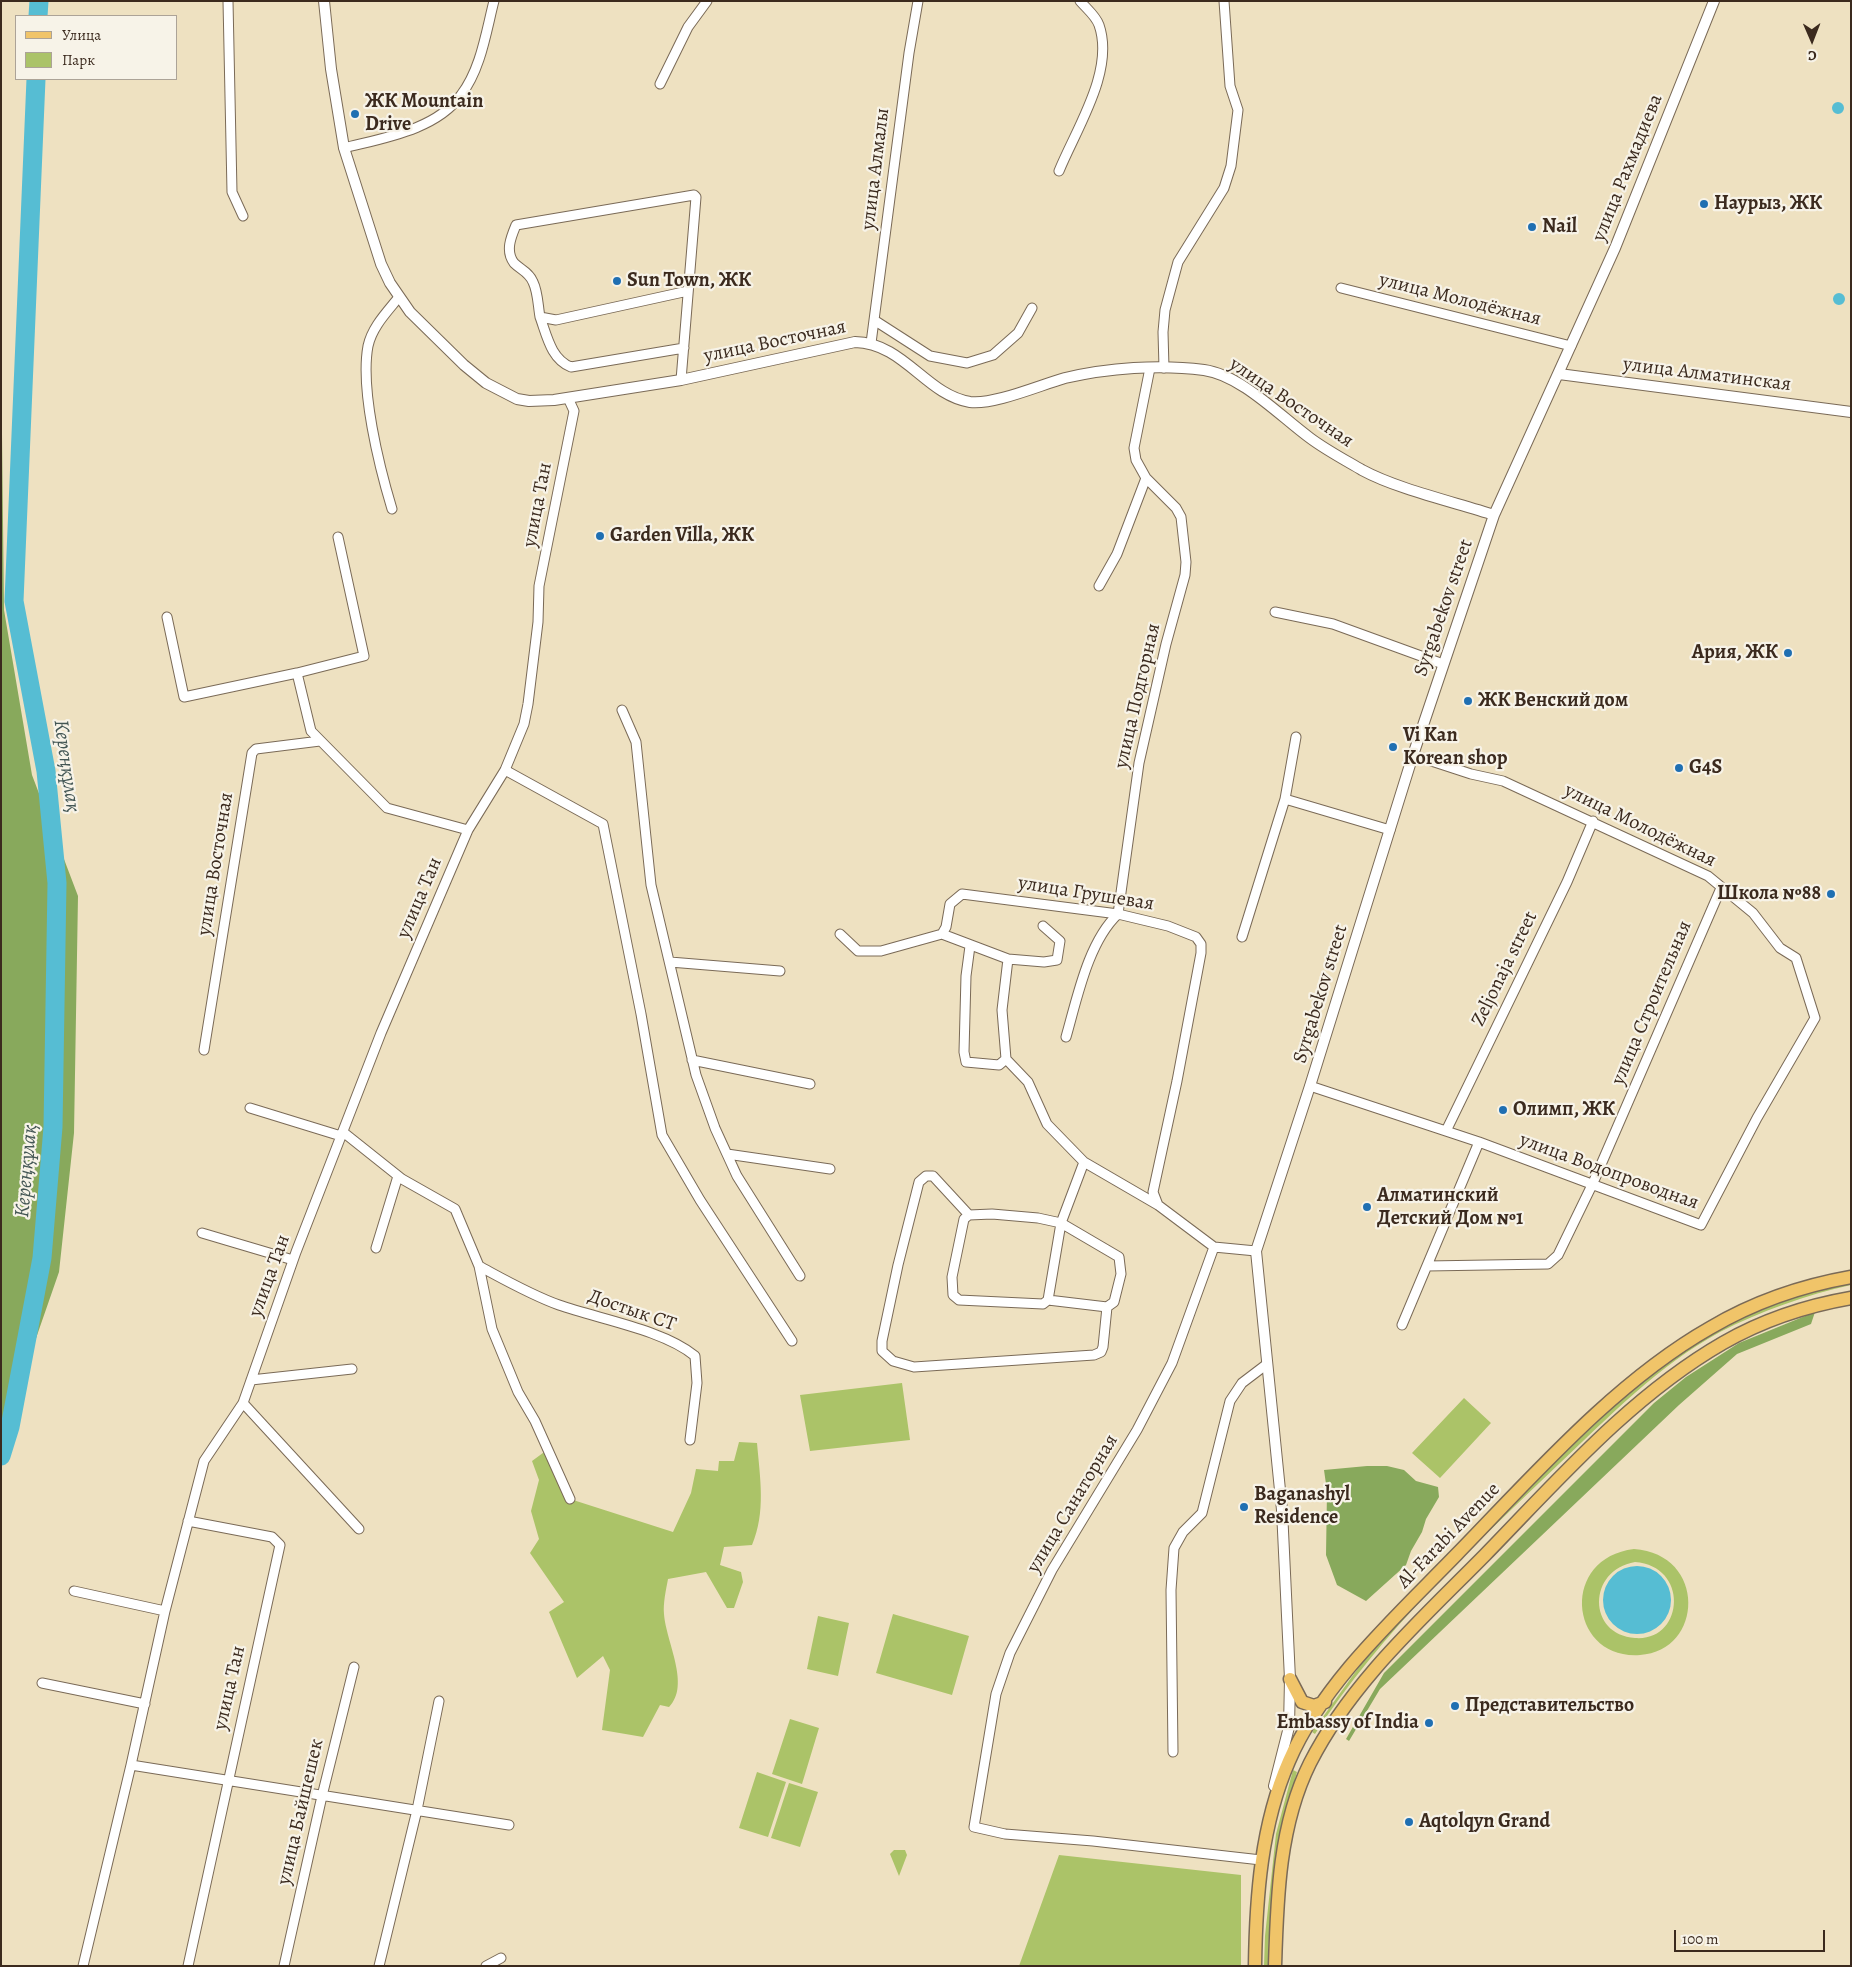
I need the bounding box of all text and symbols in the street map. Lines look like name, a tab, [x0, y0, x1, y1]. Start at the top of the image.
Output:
legend	[15, 15, 178, 80]
north arrow	[1787, 15, 1837, 65]
text: Улица	[62, 25, 101, 45]
text: С	[1808, 46, 1817, 65]
text: Парк	[62, 50, 95, 70]
place label: ЖК Mountain Drive	[365, 90, 483, 137]
street label: улица Рахмадиева	[1588, 91, 1668, 245]
street label: улица Алмалы	[857, 107, 895, 231]
marker: ЖК Mountain Drive	[349, 108, 361, 120]
place label: Наурыз, ЖК	[1714, 192, 1822, 216]
marker: Наурыз, ЖК	[1698, 198, 1710, 210]
place label: Nail	[1542, 215, 1577, 239]
marker: Nail	[1526, 221, 1538, 233]
street label: улица Молодёжная	[1377, 268, 1543, 332]
place label: Sun Town, ЖК	[627, 269, 751, 293]
marker: Sun Town, ЖК	[611, 275, 623, 287]
street label: улица Восточная	[702, 315, 848, 369]
street label: улица Восточная	[1224, 353, 1358, 453]
street label: улица Алматинская	[1622, 353, 1792, 397]
street label: улица Тан	[518, 461, 558, 549]
place label: Garden Villa, ЖК	[610, 524, 754, 548]
marker: Garden Villa, ЖК	[594, 530, 606, 542]
street label: Syrgabekov street	[1409, 536, 1479, 680]
street label: улица Подгорная	[1110, 621, 1166, 771]
place label: Ария, ЖК	[1692, 641, 1778, 665]
marker: Ария, ЖК	[1782, 647, 1794, 659]
place label: ЖК Венский дом	[1478, 689, 1628, 713]
marker: ЖК Венский дом	[1462, 695, 1474, 707]
water label: Кереңқұлақ	[47, 718, 85, 814]
place label: Vi Kan Korean shop	[1403, 724, 1507, 771]
marker: Vi Kan Korean shop	[1387, 741, 1399, 753]
place label: G4S	[1689, 756, 1722, 780]
marker: G4S	[1673, 762, 1685, 774]
street label: улица Молодёжная	[1560, 779, 1720, 873]
street label: улица Восточная	[193, 791, 239, 937]
street label: улица Тан	[392, 854, 448, 942]
street label: улица Грушевая	[1016, 871, 1156, 917]
place label: Школа №88	[1717, 882, 1821, 906]
marker: Школа №88	[1825, 888, 1837, 900]
street label: Zeljonaja street	[1467, 908, 1543, 1030]
street label: улица Строительная	[1607, 917, 1697, 1089]
street label: Syrgabekov street	[1289, 922, 1353, 1066]
place label: Олимп, ЖК	[1513, 1098, 1615, 1122]
marker: Олимп, ЖК	[1497, 1104, 1509, 1116]
water label: Кереңқұлақ	[10, 1123, 44, 1219]
street label: улица Водопроводная	[1516, 1128, 1702, 1216]
place label: Алматинский Детский Дом №1	[1377, 1184, 1523, 1231]
marker: Алматинский Детский Дом №1	[1361, 1201, 1373, 1213]
street label: улица Тан	[244, 1232, 296, 1320]
street label: Достык СТ	[585, 1285, 679, 1337]
street label: улица Санаторная	[1022, 1430, 1124, 1578]
street label: Al-Farabi Avenue	[1392, 1478, 1506, 1594]
place label: Baganashyl Residence	[1254, 1483, 1350, 1530]
marker: Baganashyl Residence	[1238, 1501, 1250, 1513]
street label: улица Тан	[209, 1644, 251, 1732]
place label: Представительство	[1465, 1694, 1634, 1718]
marker: Представительство	[1449, 1700, 1461, 1712]
place label: Embassy of India	[1276, 1711, 1419, 1735]
marker: Embassy of India	[1423, 1717, 1435, 1729]
street label: улица Байшешек	[273, 1737, 329, 1887]
place label: Aqtolqyn Grand	[1419, 1810, 1550, 1834]
marker: Aqtolqyn Grand	[1403, 1816, 1415, 1828]
scale bar	[1677, 1920, 1828, 1952]
text: 100 m	[1682, 1929, 1719, 1949]

